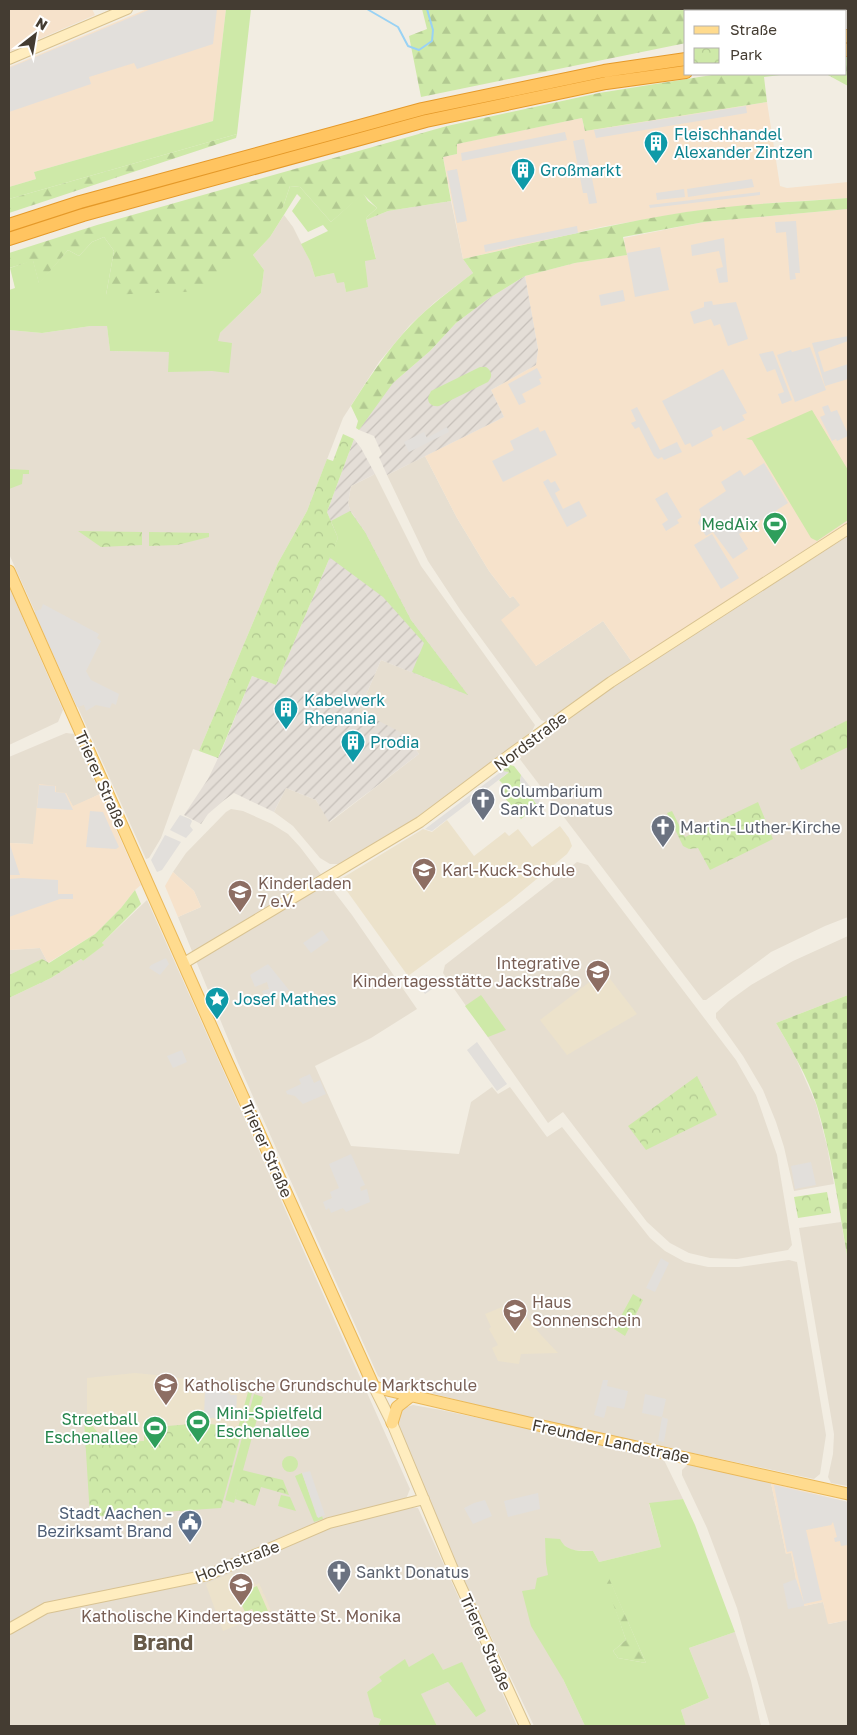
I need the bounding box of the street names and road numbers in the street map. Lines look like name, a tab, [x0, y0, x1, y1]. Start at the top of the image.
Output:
street label: Nordstraße	[490, 707, 570, 775]
street label: Trierer Straße	[71, 727, 131, 831]
street label: Trierer Straße	[237, 1097, 297, 1201]
street label: Freunder Landstraße	[531, 1415, 691, 1467]
street label: Hochstraße	[192, 1536, 282, 1586]
street label: Trierer Straße	[456, 1590, 516, 1694]

